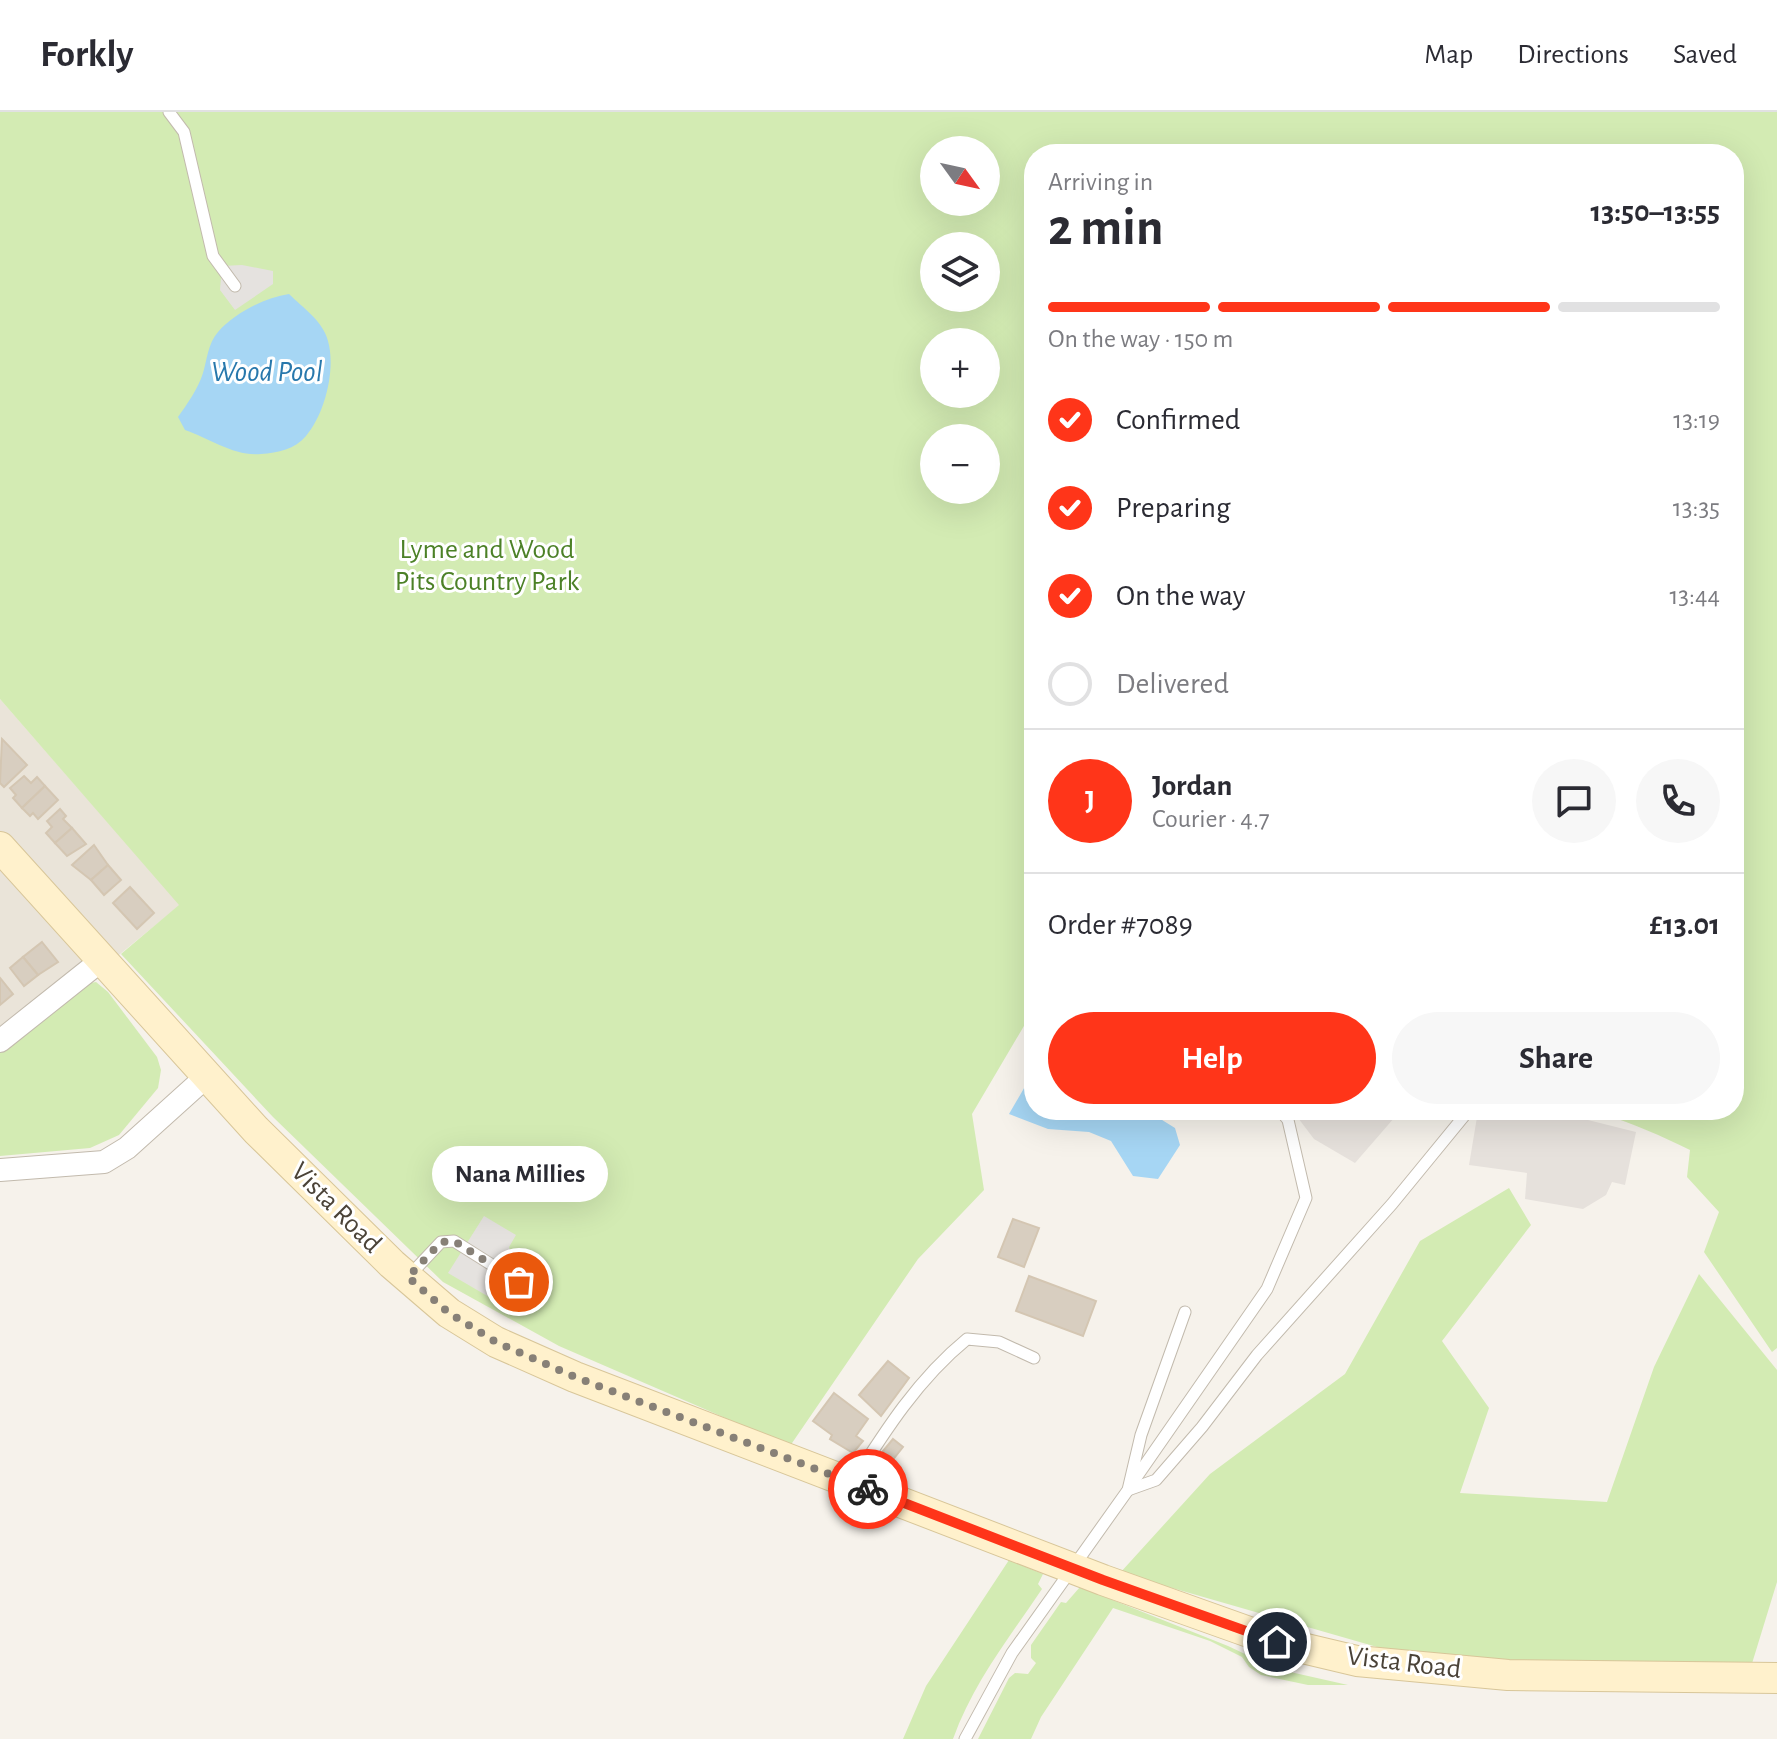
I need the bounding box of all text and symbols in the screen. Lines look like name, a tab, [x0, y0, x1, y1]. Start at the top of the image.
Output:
text: Forkly	[40, 36, 134, 74]
text: Map	[1424, 41, 1473, 69]
text: Directions	[1517, 41, 1629, 69]
text: Saved	[1673, 41, 1737, 69]
north arrow	[920, 136, 1000, 216]
map controls	[920, 136, 1000, 504]
text: Arriving in	[1048, 169, 1153, 195]
text: 13:50–13:55	[1590, 197, 1720, 227]
text: 2 min	[1048, 202, 1163, 254]
button: layers	[920, 232, 1000, 312]
text: On the way · 150 m	[1048, 326, 1233, 352]
button: +	[920, 328, 1000, 408]
water label: Wood Pool	[211, 357, 323, 387]
icon: check	[1048, 398, 1092, 442]
text: Confirmed	[1116, 405, 1240, 435]
text: 13:19	[1673, 407, 1720, 433]
button: −	[920, 424, 1000, 504]
icon: check	[1048, 486, 1092, 530]
text: Preparing	[1116, 493, 1231, 523]
text: 13:35	[1673, 495, 1720, 521]
park label: Lyme and Wood Pits Country Park	[395, 536, 580, 596]
icon: check	[1048, 574, 1092, 618]
text: On the way	[1116, 581, 1245, 611]
text: 13:44	[1669, 583, 1720, 609]
text: Delivered	[1116, 669, 1229, 699]
button: chat	[1532, 759, 1616, 843]
button: phone	[1636, 759, 1720, 843]
text: Jordan	[1152, 771, 1232, 801]
text: J	[1085, 786, 1095, 816]
text: Courier · 4.7	[1152, 806, 1270, 832]
text: Order #7089	[1048, 910, 1193, 940]
text: £13.01	[1650, 910, 1720, 940]
button: Help	[1048, 1012, 1376, 1104]
button: Share	[1392, 1012, 1720, 1104]
callout: Nana Millies	[431, 1146, 607, 1202]
street label: Vista Road	[285, 1157, 387, 1259]
text: Nana Millies	[455, 1161, 585, 1187]
pin	[485, 1248, 553, 1316]
icon: bag	[497, 1260, 541, 1304]
courier	[828, 1449, 908, 1529]
icon: bike	[846, 1467, 890, 1511]
pin	[1243, 1608, 1311, 1676]
icon: home	[1255, 1620, 1299, 1664]
street label: Vista Road	[1345, 1642, 1463, 1684]

